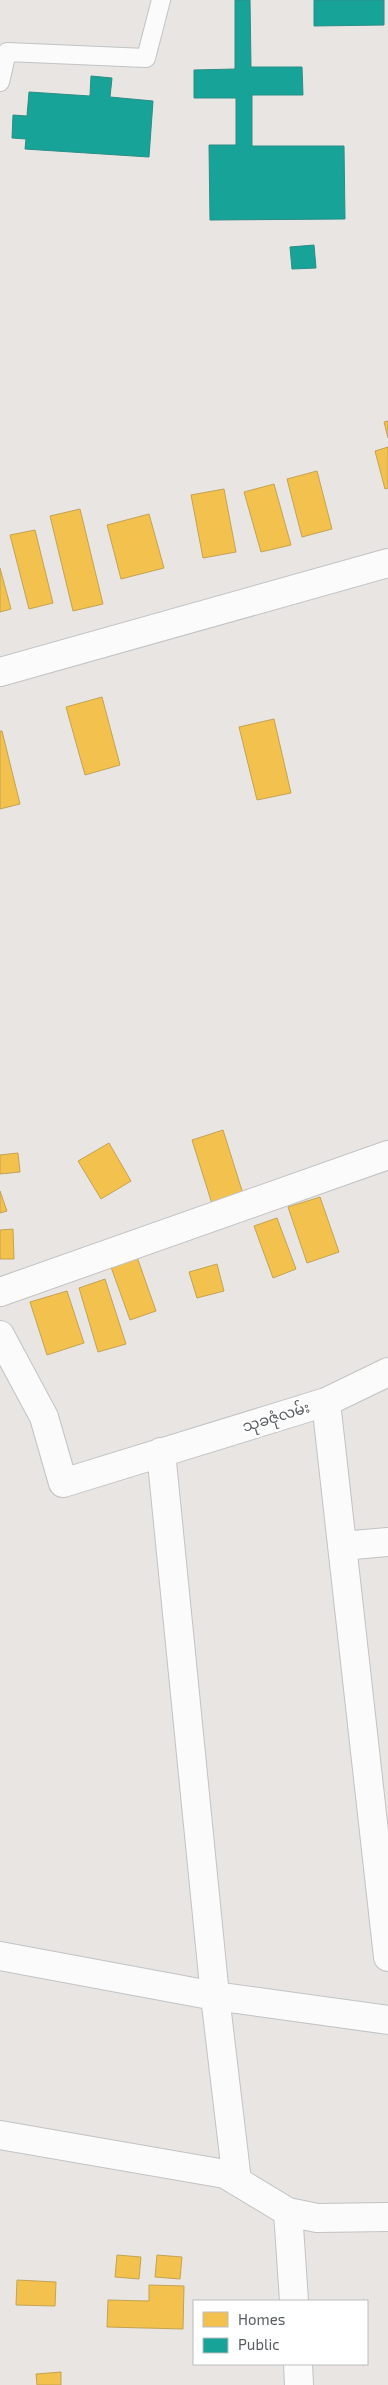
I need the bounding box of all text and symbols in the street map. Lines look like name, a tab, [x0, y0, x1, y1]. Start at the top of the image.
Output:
street label: သုခဇုံလမ်း	[240, 1397, 313, 1439]
legend	[193, 2300, 368, 2365]
text: Homes	[238, 2310, 285, 2328]
text: Public	[238, 2335, 279, 2353]

